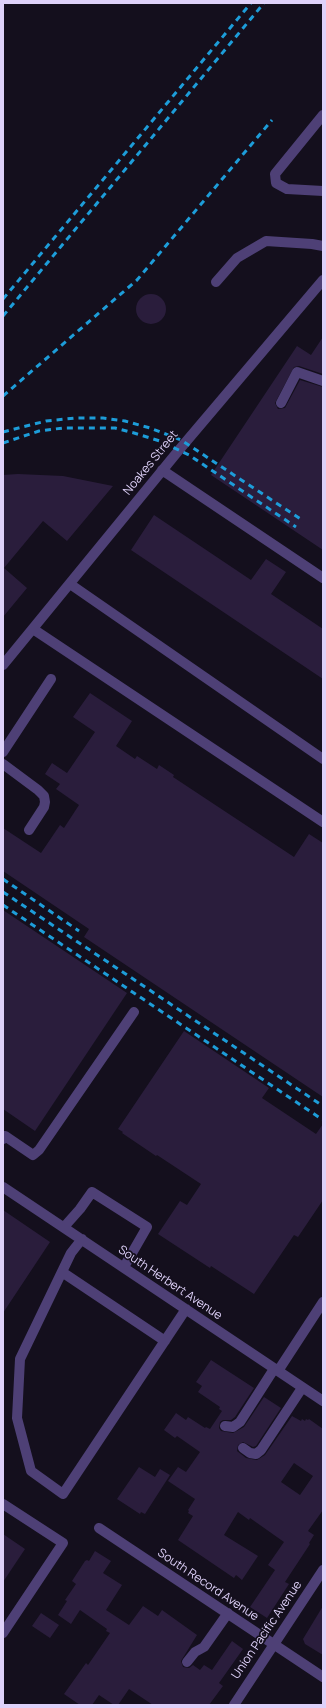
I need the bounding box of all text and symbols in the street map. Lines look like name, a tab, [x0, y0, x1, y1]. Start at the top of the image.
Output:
street label: Noakes Street	[121, 428, 181, 498]
street label: South Herbert Avenue	[115, 1243, 225, 1323]
street label: South Record Avenue	[155, 1546, 261, 1624]
street label: Union Pacific Avenue	[229, 1578, 305, 1682]

